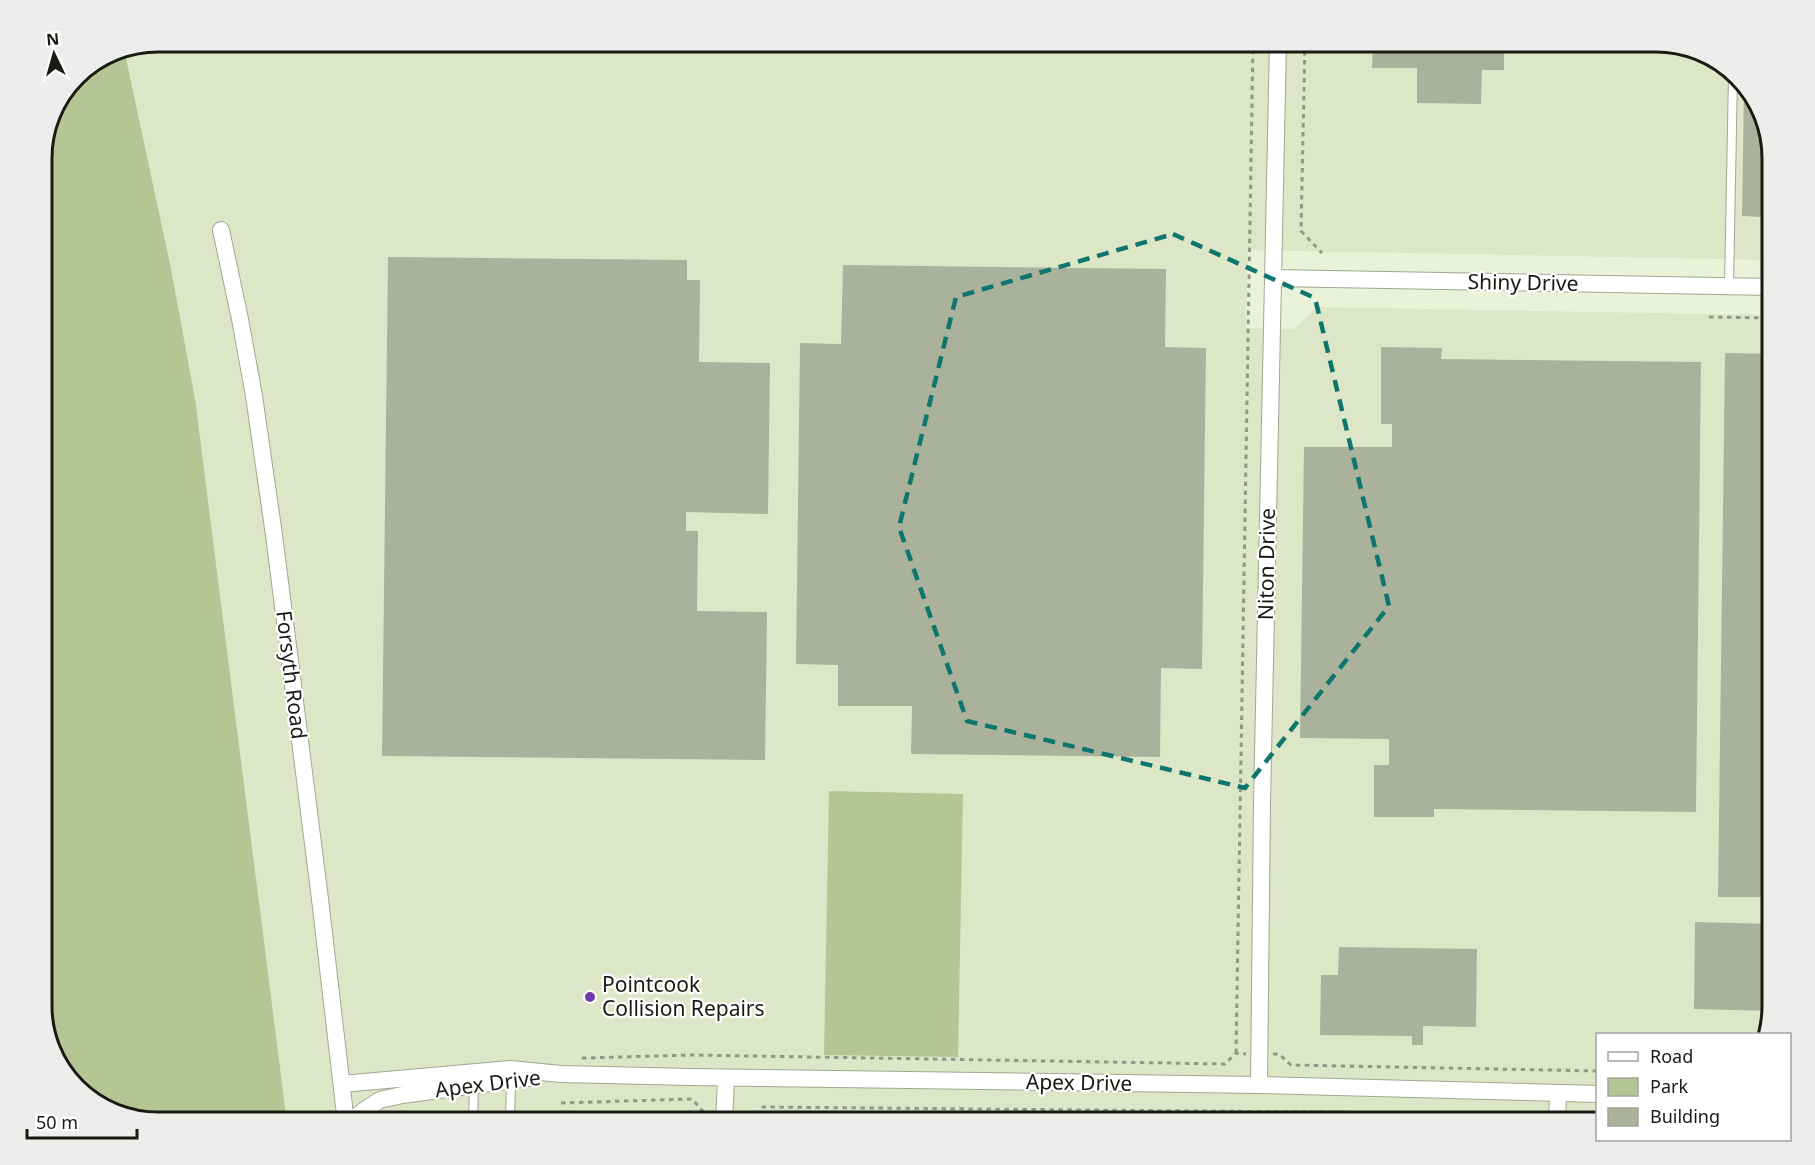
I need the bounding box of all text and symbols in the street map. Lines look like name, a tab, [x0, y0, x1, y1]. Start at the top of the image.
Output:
north arrow	[24, 24, 84, 84]
text: N	[45, 28, 60, 51]
street label: Shiny Drive	[1467, 267, 1579, 297]
street label: Niton Drive	[1251, 508, 1281, 620]
street label: Forsyth Road	[270, 609, 314, 741]
place label: Pointcook Collision Repairs	[602, 970, 765, 1022]
marker: Pointcook Collision Repairs	[583, 990, 597, 1004]
legend	[1596, 1033, 1791, 1141]
text: Road	[1650, 1044, 1693, 1068]
street label: Apex Drive	[433, 1063, 542, 1103]
street label: Apex Drive	[1026, 1067, 1132, 1097]
text: Park	[1650, 1074, 1688, 1098]
scale bar	[27, 1102, 136, 1140]
text: Building	[1650, 1104, 1720, 1128]
text: 50 m	[36, 1110, 78, 1134]

